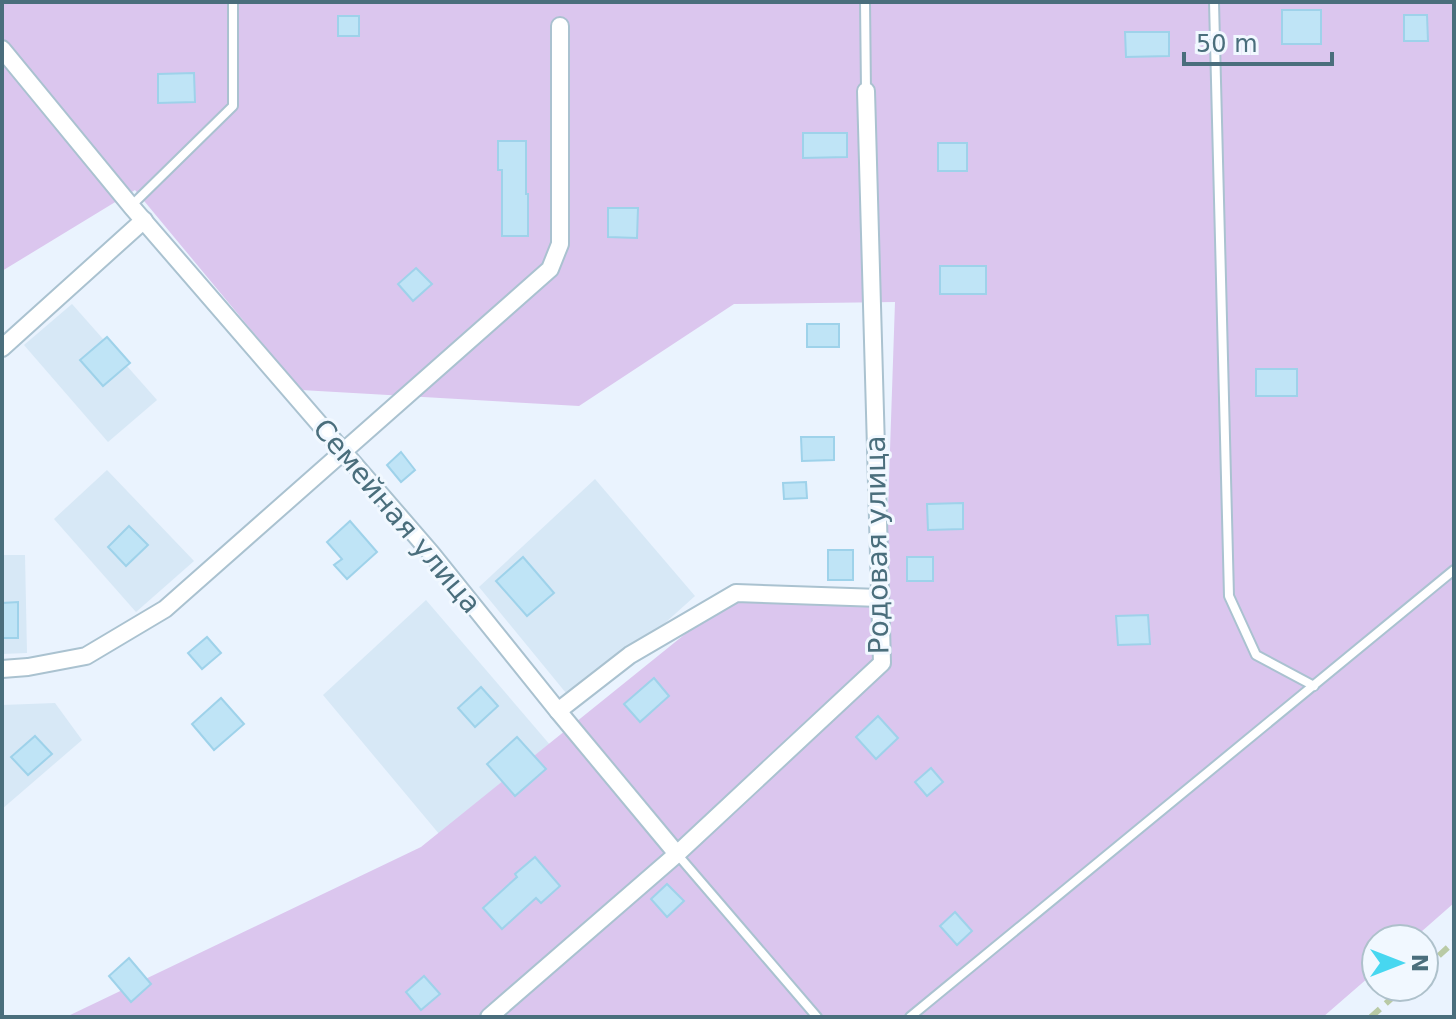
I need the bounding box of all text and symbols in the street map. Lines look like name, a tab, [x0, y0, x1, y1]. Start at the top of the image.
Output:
scale bar	[1184, 16, 1332, 66]
text: 50 m	[1196, 30, 1258, 58]
street label: Семейная улица	[306, 412, 488, 620]
street label: Родовая улица	[859, 435, 895, 655]
north arrow	[1360, 923, 1440, 1003]
text: N	[1407, 954, 1432, 972]

